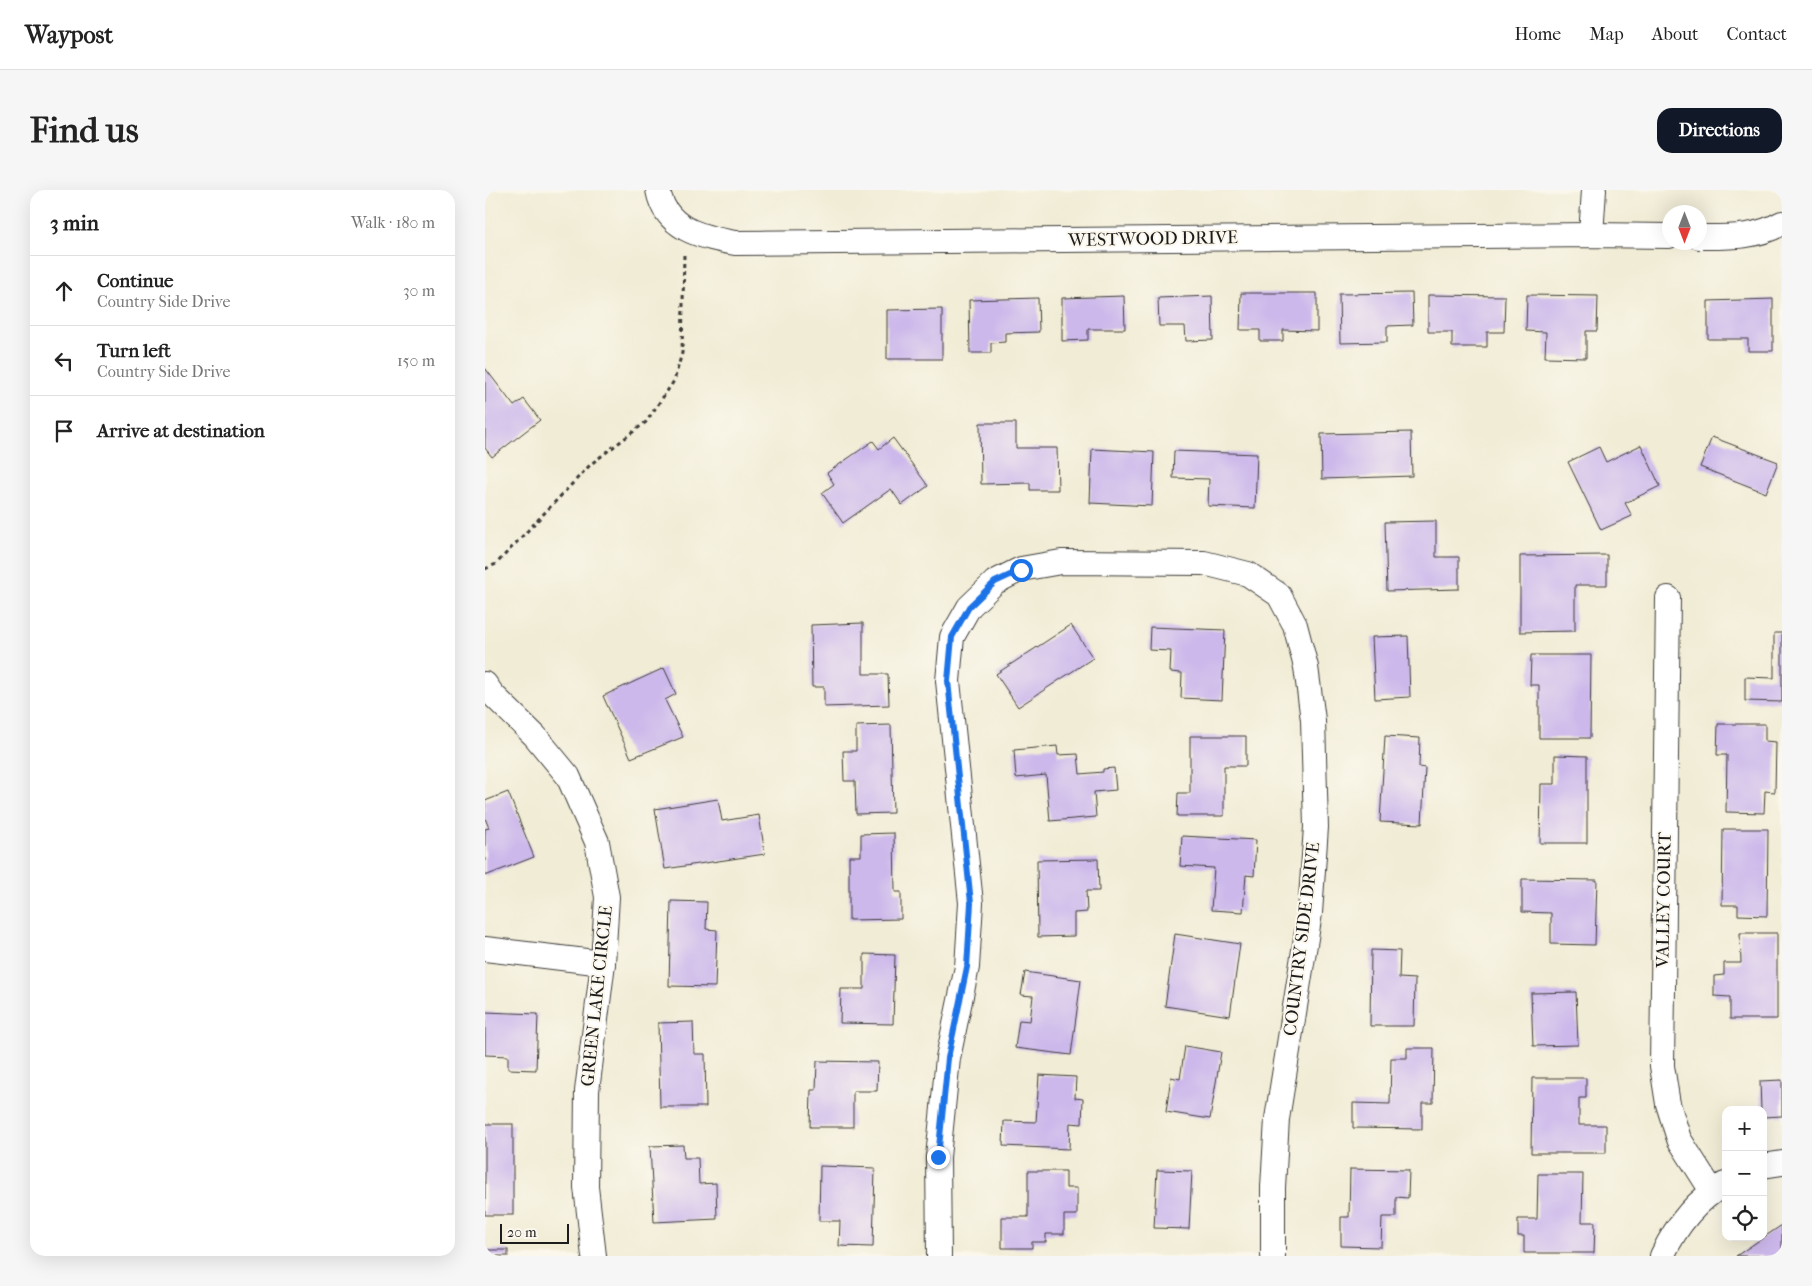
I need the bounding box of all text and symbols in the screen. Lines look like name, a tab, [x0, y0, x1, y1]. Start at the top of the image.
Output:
text: Waypost	[25, 21, 113, 49]
text: Home	[1514, 24, 1561, 45]
text: Map	[1589, 24, 1624, 45]
text: About	[1652, 24, 1698, 45]
text: Contact	[1726, 24, 1787, 45]
button: Directions	[1657, 108, 1782, 153]
text: Find us	[30, 110, 139, 151]
north arrow	[1662, 205, 1707, 250]
text: 3 min	[50, 211, 99, 235]
text: Walk · 180 m	[351, 213, 435, 232]
street label: WESTWOOD DRIVE	[1067, 227, 1238, 251]
text: Continue	[97, 270, 173, 292]
icon: ahead	[50, 277, 78, 305]
text: 30 m	[403, 281, 435, 300]
text: Country Side Drive	[97, 292, 230, 311]
text: Turn left	[97, 340, 171, 362]
icon: left	[50, 347, 78, 375]
text: 150 m	[397, 351, 435, 370]
text: Country Side Drive	[97, 362, 230, 381]
icon: arrive	[50, 417, 78, 445]
text: Arrive at destination	[97, 420, 265, 442]
route start	[1010, 559, 1033, 582]
street label: VALLEY COURT	[1652, 831, 1676, 969]
street label: COUNTRY SIDE DRIVE	[1280, 841, 1324, 1037]
street label: GREEN LAKE CIRCLE	[577, 905, 617, 1087]
map controls	[1722, 1106, 1767, 1241]
button: +	[1722, 1106, 1767, 1151]
route end	[927, 1146, 950, 1169]
button: −	[1722, 1151, 1767, 1196]
button: locate	[1722, 1196, 1767, 1241]
scale bar	[500, 1221, 569, 1244]
text: 20 m	[507, 1224, 537, 1241]

